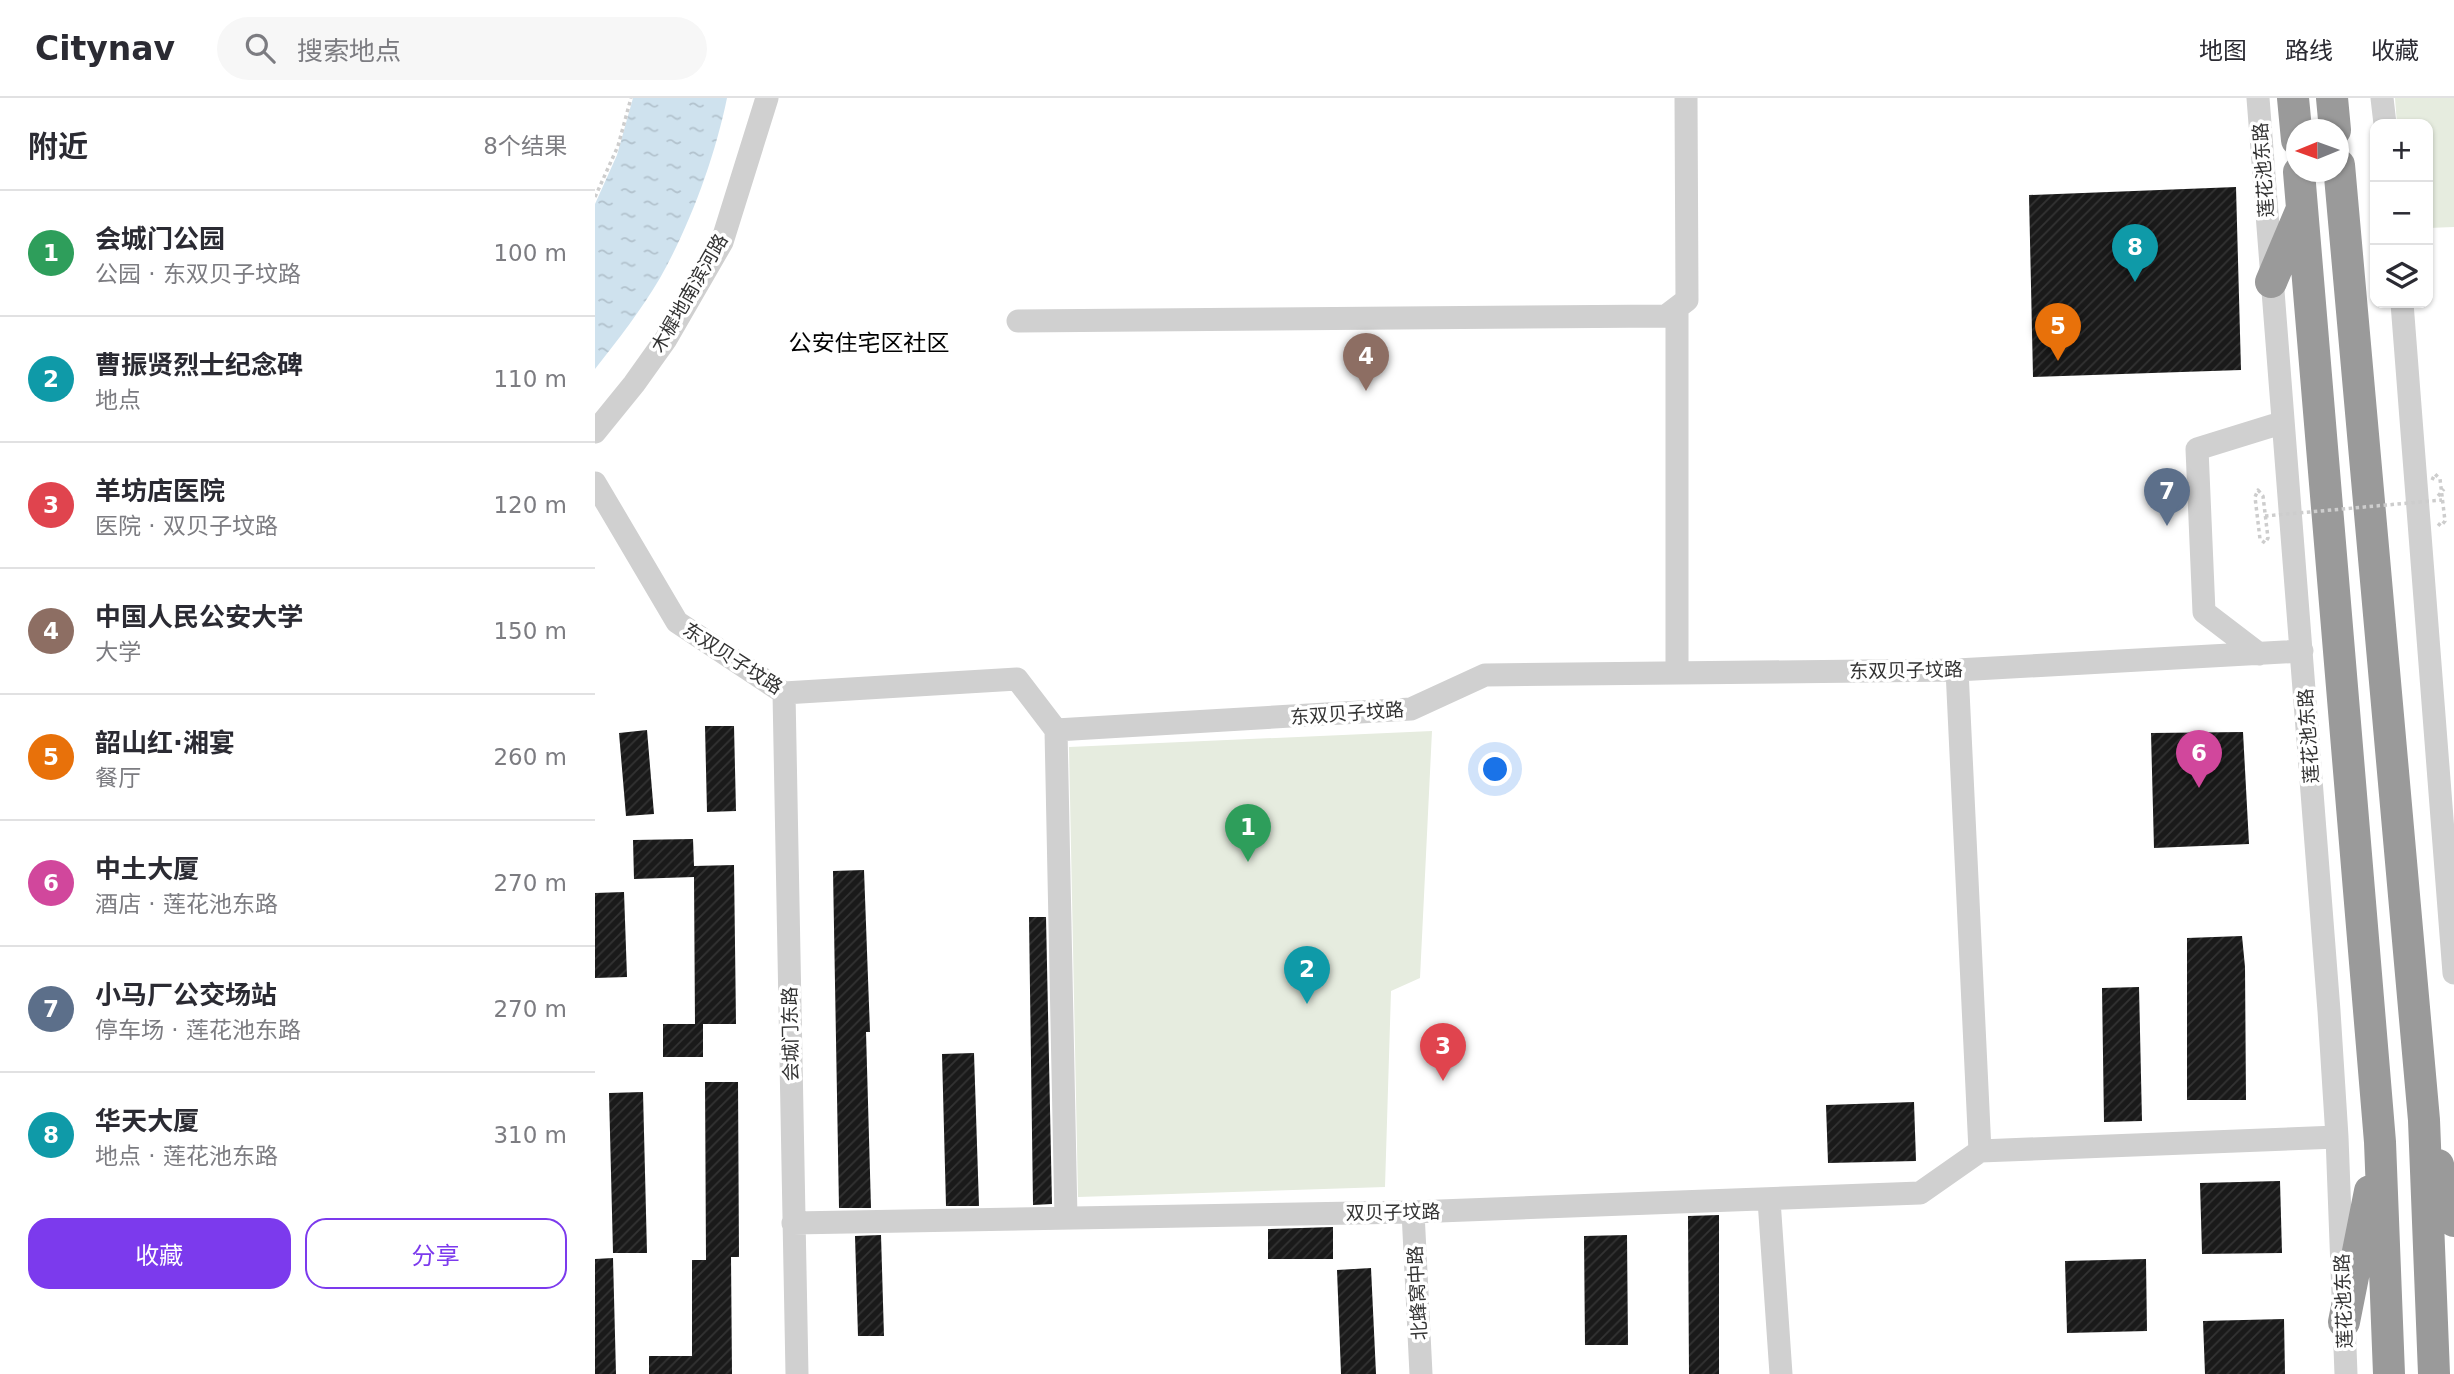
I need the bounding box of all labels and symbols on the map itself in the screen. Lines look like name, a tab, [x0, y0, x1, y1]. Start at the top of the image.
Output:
north arrow	[2286, 119, 2349, 182]
street label: 莲花池东路	[2249, 122, 2277, 218]
pin: 8	[2112, 224, 2158, 282]
street label: 木樨地南滨河路	[646, 230, 732, 356]
pin: 5	[2035, 303, 2081, 361]
district label: 公安住宅区社区	[789, 330, 950, 356]
pin: 4	[1343, 333, 1389, 391]
pin: 7	[2144, 468, 2190, 526]
street label: 东双贝子坟路	[679, 618, 787, 698]
street label: 东双贝子坟路	[1849, 658, 1963, 682]
street label: 莲花池东路	[2294, 688, 2322, 784]
street label: 东双贝子坟路	[1289, 698, 1405, 728]
pin: 6	[2176, 730, 2222, 788]
your location	[1478, 752, 1512, 786]
pin: 1	[1225, 804, 1271, 862]
pin: 2	[1284, 946, 1330, 1004]
street label: 会城门东路	[778, 986, 802, 1082]
pin: 3	[1420, 1023, 1466, 1081]
street label: 双贝子坟路	[1345, 1200, 1441, 1224]
street label: 北蜂窝中路	[1404, 1245, 1430, 1341]
street label: 莲花池东路	[2330, 1253, 2356, 1349]

